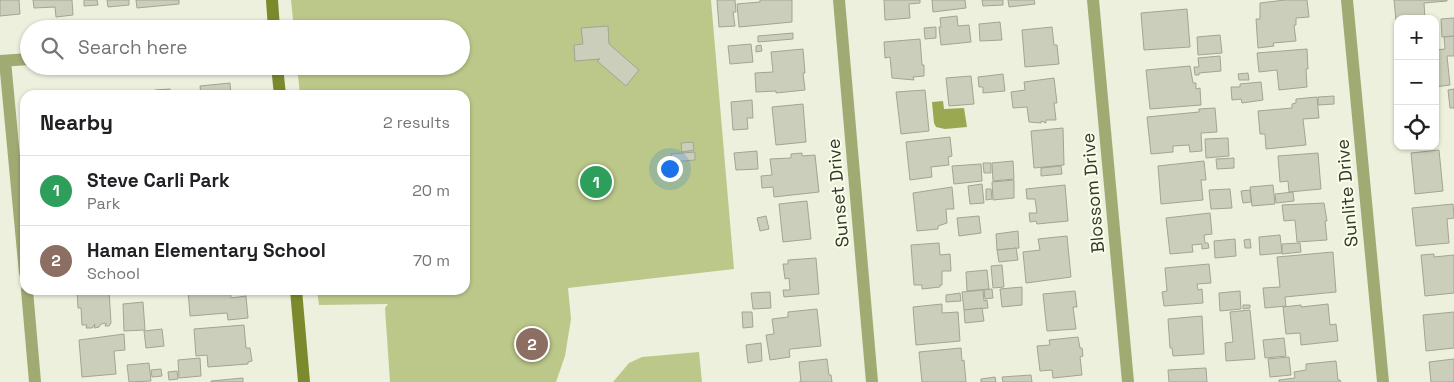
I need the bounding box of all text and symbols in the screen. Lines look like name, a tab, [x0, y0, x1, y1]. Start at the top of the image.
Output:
map controls	[1394, 15, 1439, 150]
button: +	[1394, 15, 1439, 60]
search box	[20, 20, 470, 75]
icon: search	[38, 34, 66, 62]
text: Search here	[78, 35, 188, 60]
button: −	[1394, 60, 1439, 105]
button: locate	[1394, 105, 1439, 150]
text: Nearby	[40, 109, 113, 136]
text: 2 results	[383, 112, 450, 133]
street label: Blossom Drive	[1076, 132, 1109, 254]
street label: Sunset Drive	[821, 138, 854, 248]
street label: Sunlite Drive	[1330, 138, 1363, 248]
your location	[657, 156, 683, 182]
pin: 1	[580, 163, 612, 201]
text: Steve Carli Park	[87, 168, 230, 193]
text: 1	[52, 180, 60, 201]
text: 20 m	[412, 180, 450, 201]
text: Park	[87, 193, 120, 214]
text: Haman Elementary School	[87, 238, 326, 263]
text: 2	[51, 250, 61, 271]
text: 70 m	[413, 250, 450, 271]
text: School	[87, 263, 140, 284]
pin: 2	[516, 325, 548, 363]

